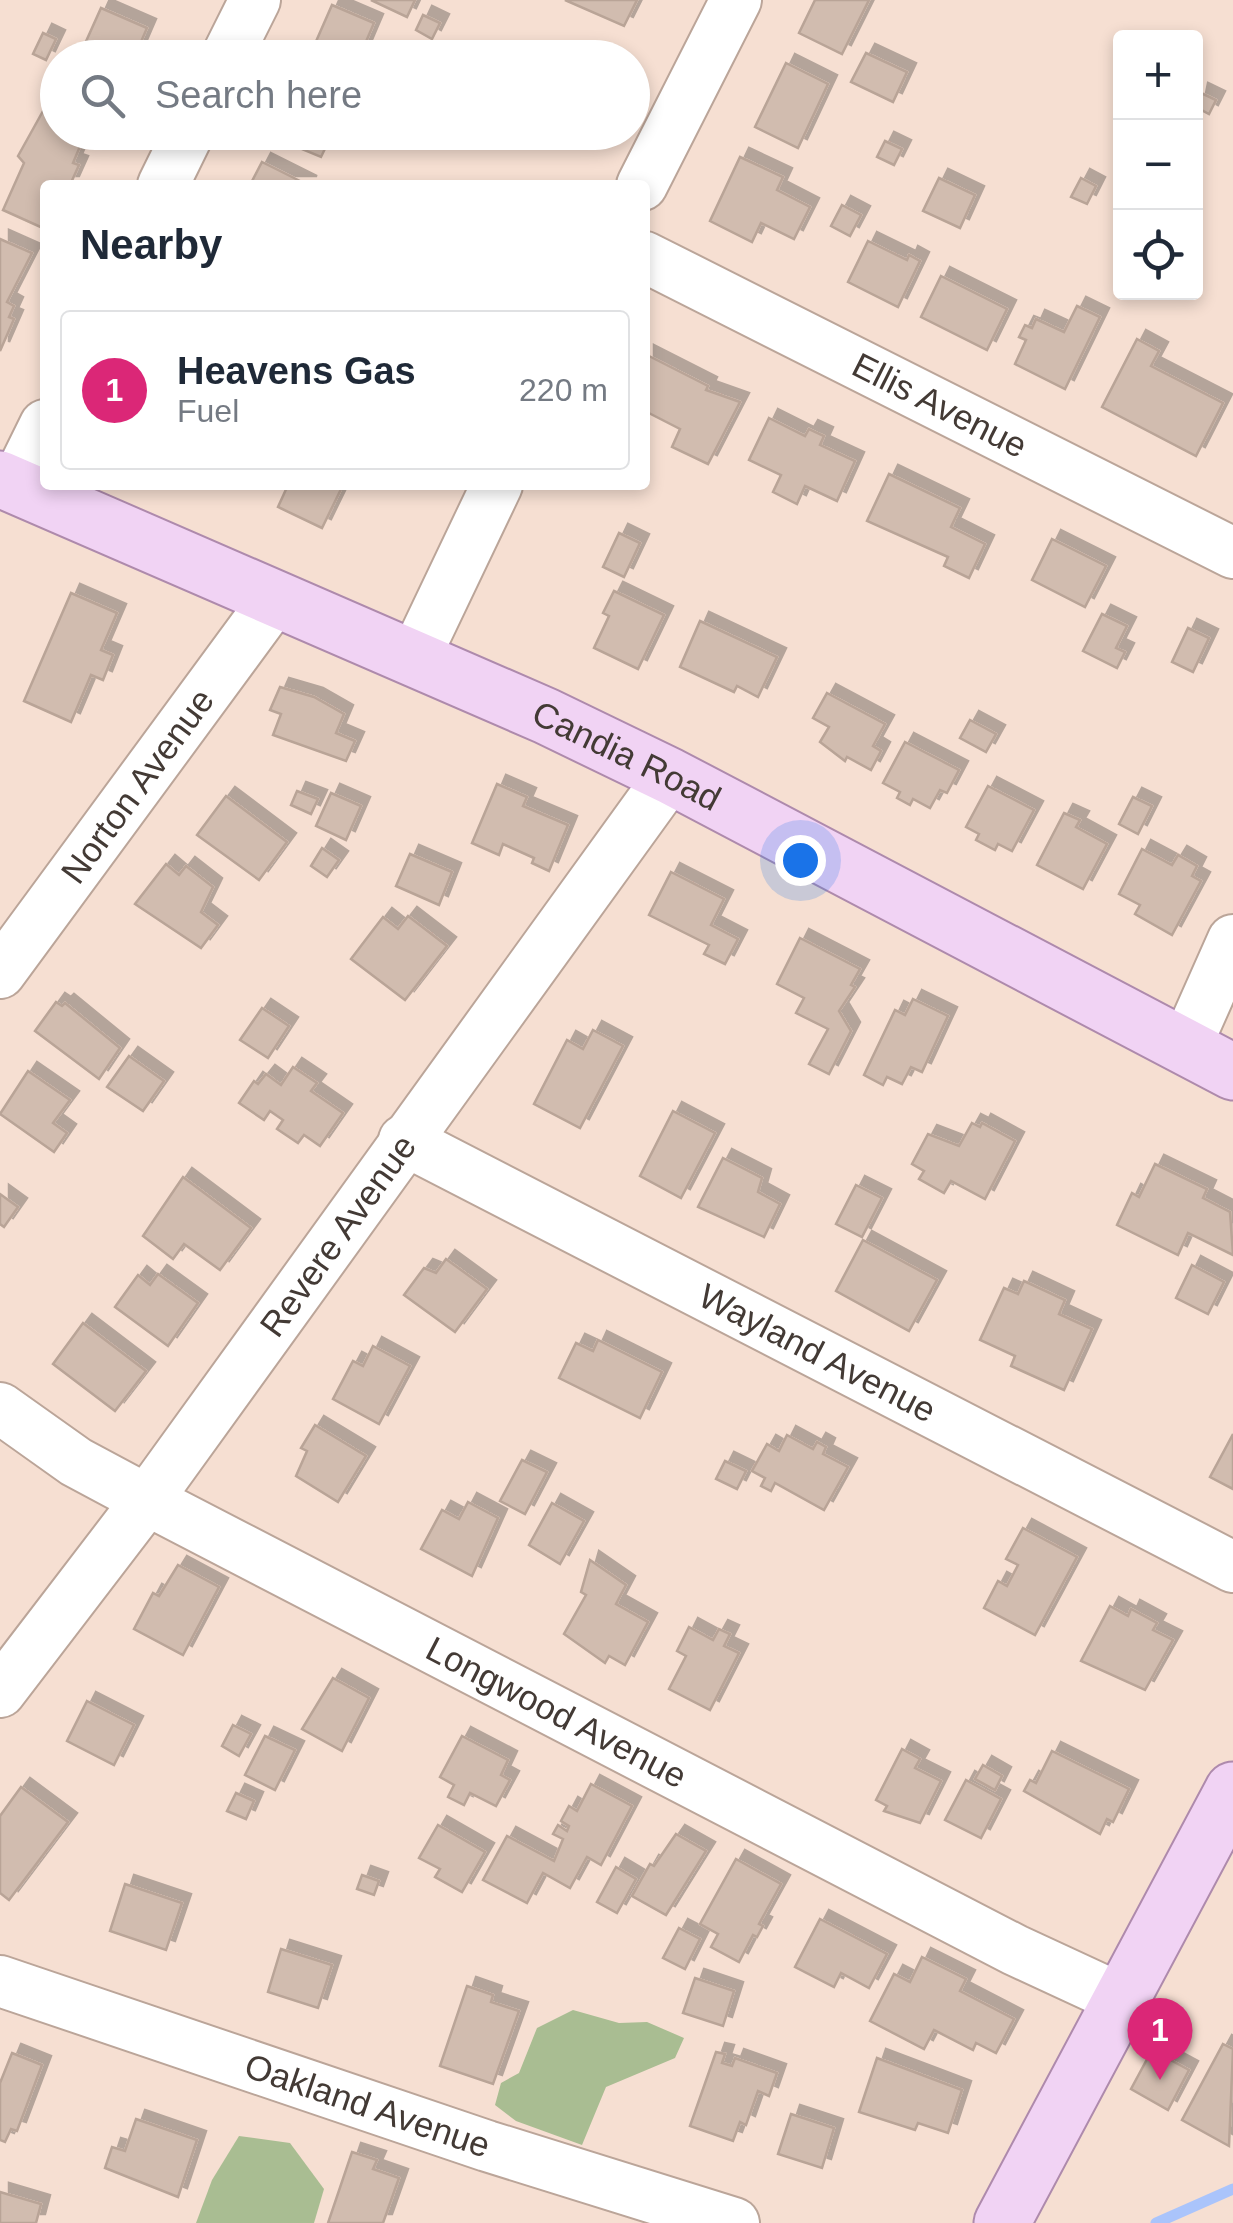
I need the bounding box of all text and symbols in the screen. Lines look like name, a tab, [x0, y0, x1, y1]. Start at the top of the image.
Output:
map controls	[1113, 30, 1203, 300]
button: +	[1113, 30, 1203, 120]
search box	[40, 40, 650, 150]
icon: search	[75, 68, 130, 123]
text: Search here	[155, 74, 362, 116]
button: −	[1113, 120, 1203, 210]
button: locate	[1113, 210, 1203, 300]
text: Nearby	[80, 221, 222, 268]
street label: Ellis Avenue	[846, 345, 1034, 465]
text: Heavens Gas	[177, 350, 416, 392]
text: 1	[106, 372, 123, 408]
text: 220 m	[519, 372, 608, 408]
text: Fuel	[177, 393, 239, 429]
street label: Norton Avenue	[53, 681, 221, 890]
street label: Candia Road	[527, 693, 727, 818]
your location	[775, 835, 826, 886]
street label: Revere Avenue	[252, 1127, 423, 1343]
street label: Wayland Avenue	[693, 1275, 942, 1430]
street label: Longwood Avenue	[420, 1628, 693, 1795]
pin: 1	[1128, 1998, 1192, 2080]
street label: Oakland Avenue	[240, 2045, 495, 2165]

